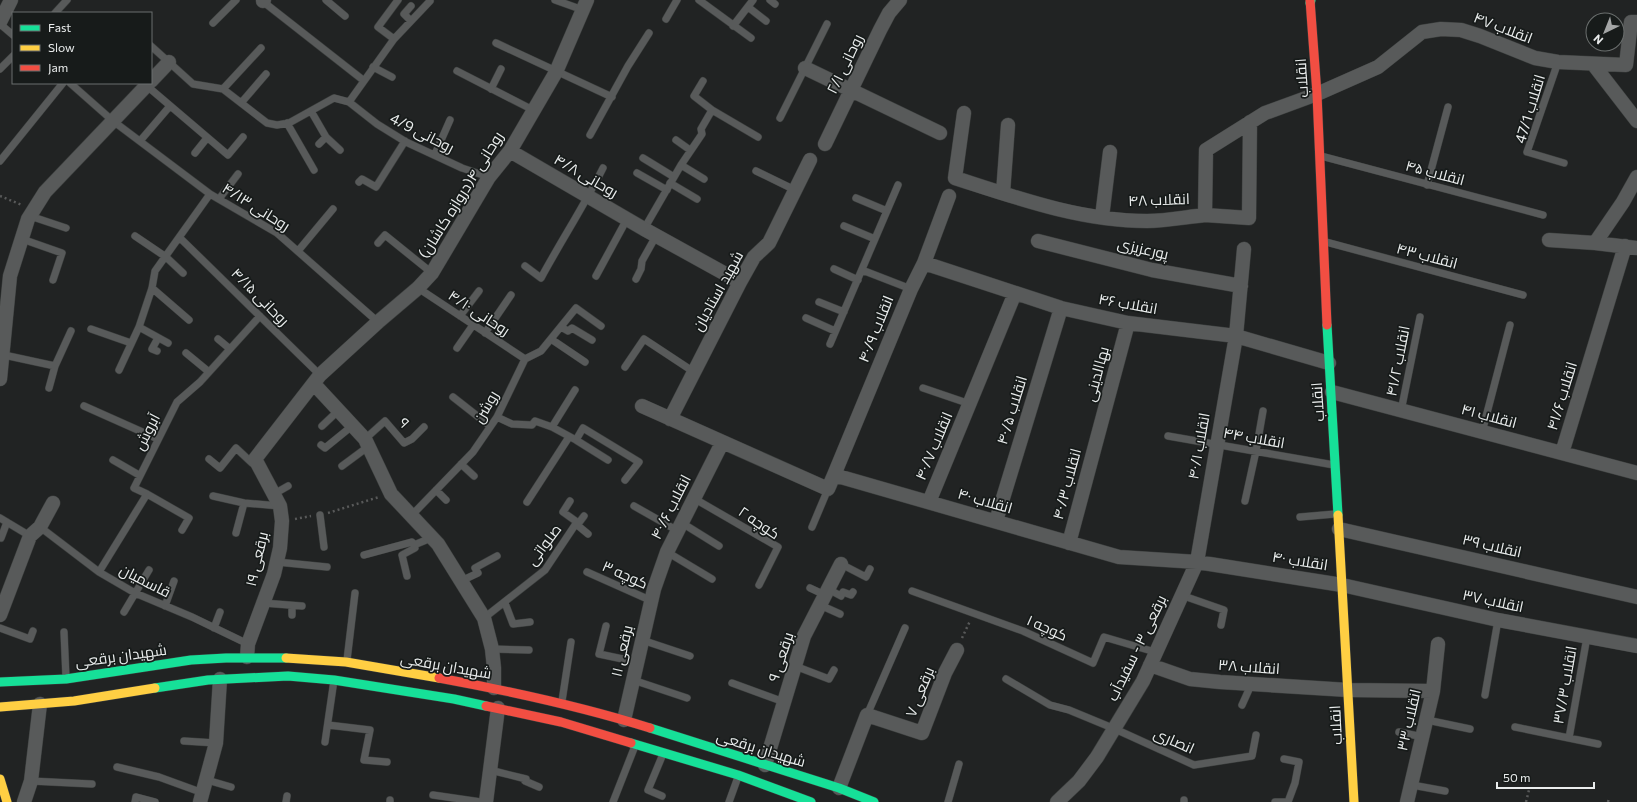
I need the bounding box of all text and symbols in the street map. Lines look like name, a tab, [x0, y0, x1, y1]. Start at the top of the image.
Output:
street label: انقلاب ۴۷	[1471, 8, 1535, 47]
legend	[12, 12, 152, 84]
north arrow	[1585, 12, 1625, 52]
text: Fast	[48, 20, 71, 34]
street label: روحانی ۲/۱	[822, 31, 868, 97]
text: N	[1590, 32, 1605, 47]
text: Slow	[48, 40, 75, 54]
street label: انقلاب	[1291, 58, 1311, 98]
text: Jam	[48, 60, 68, 75]
street label: انقلاب 47/1	[1510, 72, 1548, 145]
street label: روحانی 4/9	[387, 108, 457, 158]
street label: روحانی ۴(دروازه کاشان)	[414, 128, 508, 262]
street label: روحانی ۴/۸	[550, 150, 622, 202]
street label: انقلاب ۴۵	[1404, 156, 1467, 189]
street label: روحانی ۴/۱۳	[218, 178, 294, 236]
street label: انقلاب ۴۸	[1128, 189, 1190, 209]
street label: پورعزیزی	[1115, 233, 1171, 265]
street label: انقلاب ۴۳	[1395, 238, 1460, 272]
street label: شهید استادیان	[688, 247, 748, 335]
street label: روحانی ۴/۱۵	[227, 264, 293, 330]
street label: روحانی ۴/۱۰	[444, 286, 514, 340]
street label: انقلاب ۴۶	[1097, 289, 1159, 317]
street label: انقلاب ۴۰/۹	[854, 293, 897, 365]
street label: انقلاب ۴۱/۲	[1381, 324, 1413, 398]
street label: بهاالدینی	[1080, 344, 1114, 404]
street label: انقلاب ۴۱/۶	[1542, 359, 1580, 432]
street label: انقلاب ۴۰/۵	[992, 373, 1030, 446]
street label: انقلاب	[1307, 382, 1327, 422]
street label: روشن	[469, 387, 503, 427]
street label: انقلاب ۴۱	[1459, 399, 1519, 431]
street label: انقلاب ۴۰/۷	[911, 409, 955, 482]
street label: آبروش	[129, 410, 165, 454]
street label: انقلاب ۴۰/۱	[1183, 411, 1213, 481]
street label: ۹	[395, 413, 414, 431]
street label: انقلاب ۴۴	[1222, 423, 1286, 451]
street label: انقلاب ۴۰/۳	[1048, 446, 1084, 521]
street label: انقلاب ۴۰/۶	[646, 471, 694, 542]
street label: انقلاب ۴۰	[956, 484, 1015, 516]
street label: کوچه ۲	[734, 502, 784, 544]
street label: صلواتی	[522, 520, 566, 570]
street label: انقلاب ۳۹	[1461, 529, 1524, 561]
street label: برقعی ۱۹	[241, 530, 273, 588]
street label: انقلاب ۴۰	[1271, 547, 1329, 573]
street label: کوچه ۳	[599, 556, 651, 594]
street label: قاسمیان	[116, 560, 174, 602]
street label: انقلاب ۳۷	[1461, 585, 1525, 615]
street label: برقعی ۳ - سفیدآب	[1103, 592, 1171, 704]
street label: کوچه ۱	[1023, 610, 1071, 646]
street label: برقعی ۱۱	[606, 623, 638, 679]
street label: برقعی ۹	[764, 630, 798, 684]
street label: شهیدان برقعی	[74, 640, 168, 672]
street label: انقلاب ۳۷/۳	[1548, 644, 1580, 725]
street label: شهیدان برقعی	[399, 648, 493, 684]
street label: انقلاب ۳۸	[1218, 655, 1281, 677]
street label: برقعی ۷	[901, 664, 939, 720]
street label: انقلاب ۳۳	[1392, 687, 1424, 752]
street label: انقلاب	[1325, 705, 1345, 745]
street label: انصاری	[1150, 723, 1198, 759]
street label: شهیدان برقعی	[714, 726, 808, 772]
scale bar	[1497, 764, 1594, 790]
text: 50 m	[1503, 770, 1531, 784]

